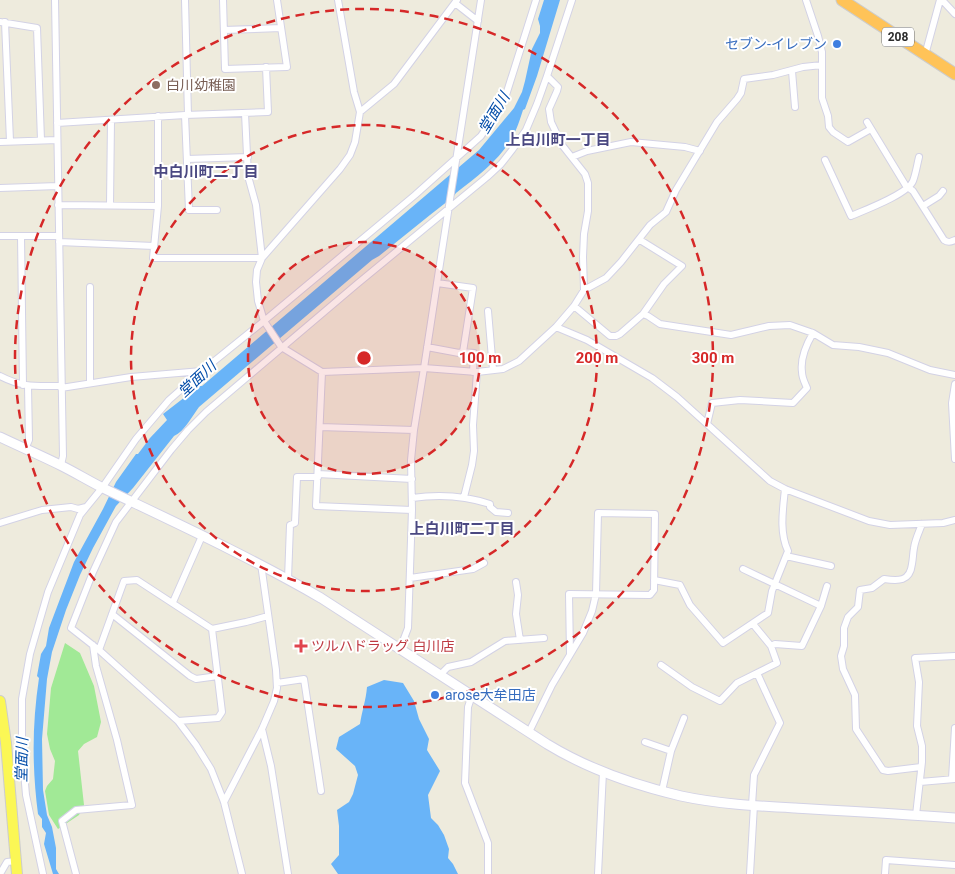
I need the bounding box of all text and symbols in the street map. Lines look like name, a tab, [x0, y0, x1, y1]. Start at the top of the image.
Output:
road number: 208	[882, 28, 914, 46]
place label: セブン-イレブン	[725, 36, 827, 52]
marker: セブン-イレブン	[831, 38, 843, 50]
place label: 白川幼稚園	[166, 77, 236, 93]
marker: 白川幼稚園	[150, 79, 162, 91]
water label: 堂面川	[475, 87, 514, 137]
district label: 上白川町一丁目	[505, 131, 611, 149]
district label: 中白川町二丁目	[153, 163, 259, 181]
centre of rings	[355, 349, 373, 367]
text: 100 m	[459, 349, 501, 367]
text: 200 m	[576, 349, 618, 367]
text: 300 m	[692, 349, 734, 367]
water label: 堂面川	[174, 356, 221, 401]
district label: 上白川町二丁目	[409, 520, 515, 538]
place label: ツルハドラッグ 白川店	[311, 638, 454, 654]
marker: ツルハドラッグ 白川店	[295, 640, 307, 652]
place label: arose大牟田店	[445, 687, 536, 703]
marker: arose大牟田店	[429, 689, 441, 701]
water label: 堂面川	[13, 735, 31, 783]

